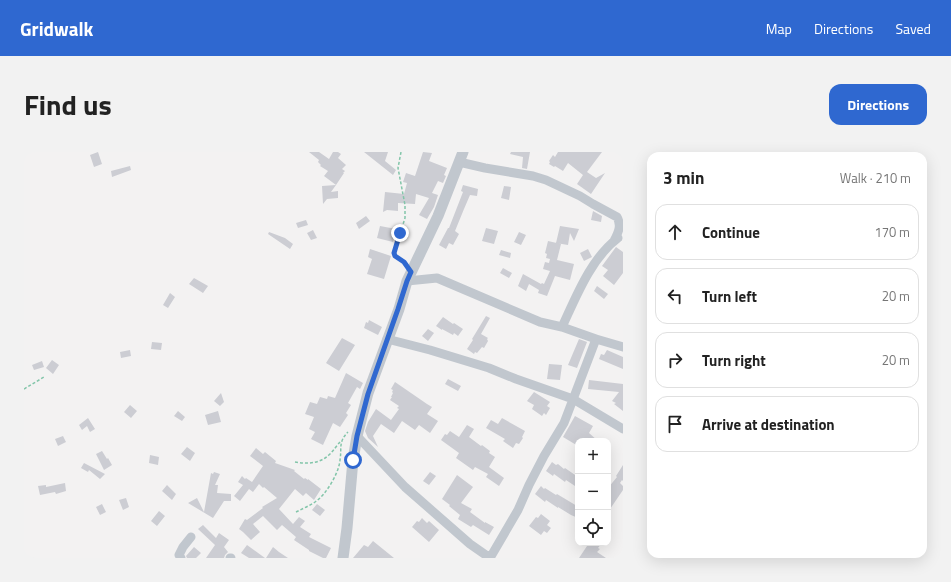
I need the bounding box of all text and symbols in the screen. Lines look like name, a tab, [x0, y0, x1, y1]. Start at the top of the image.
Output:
text: Gridwalk	[20, 14, 93, 43]
text: Map	[766, 18, 792, 39]
text: Directions	[814, 18, 873, 39]
text: Saved	[895, 18, 931, 39]
text: Find us	[24, 83, 112, 126]
button: Directions	[829, 84, 927, 125]
text: 3 min	[663, 165, 704, 191]
text: Walk · 210 m	[840, 168, 911, 188]
icon: ahead	[664, 221, 686, 243]
text: Continue	[702, 221, 760, 244]
text: 170 m	[874, 222, 910, 242]
route end	[391, 224, 409, 242]
icon: left	[664, 285, 686, 307]
text: Turn left	[702, 285, 757, 308]
text: 20 m	[882, 286, 910, 306]
icon: right	[664, 349, 686, 371]
text: Turn right	[702, 349, 766, 372]
text: 20 m	[882, 350, 910, 370]
icon: arrive	[664, 413, 686, 435]
text: Arrive at destination	[702, 413, 835, 436]
map controls	[575, 438, 611, 546]
button: +	[575, 438, 611, 474]
route start	[344, 451, 362, 469]
button: −	[575, 474, 611, 510]
button: locate	[575, 510, 611, 546]

